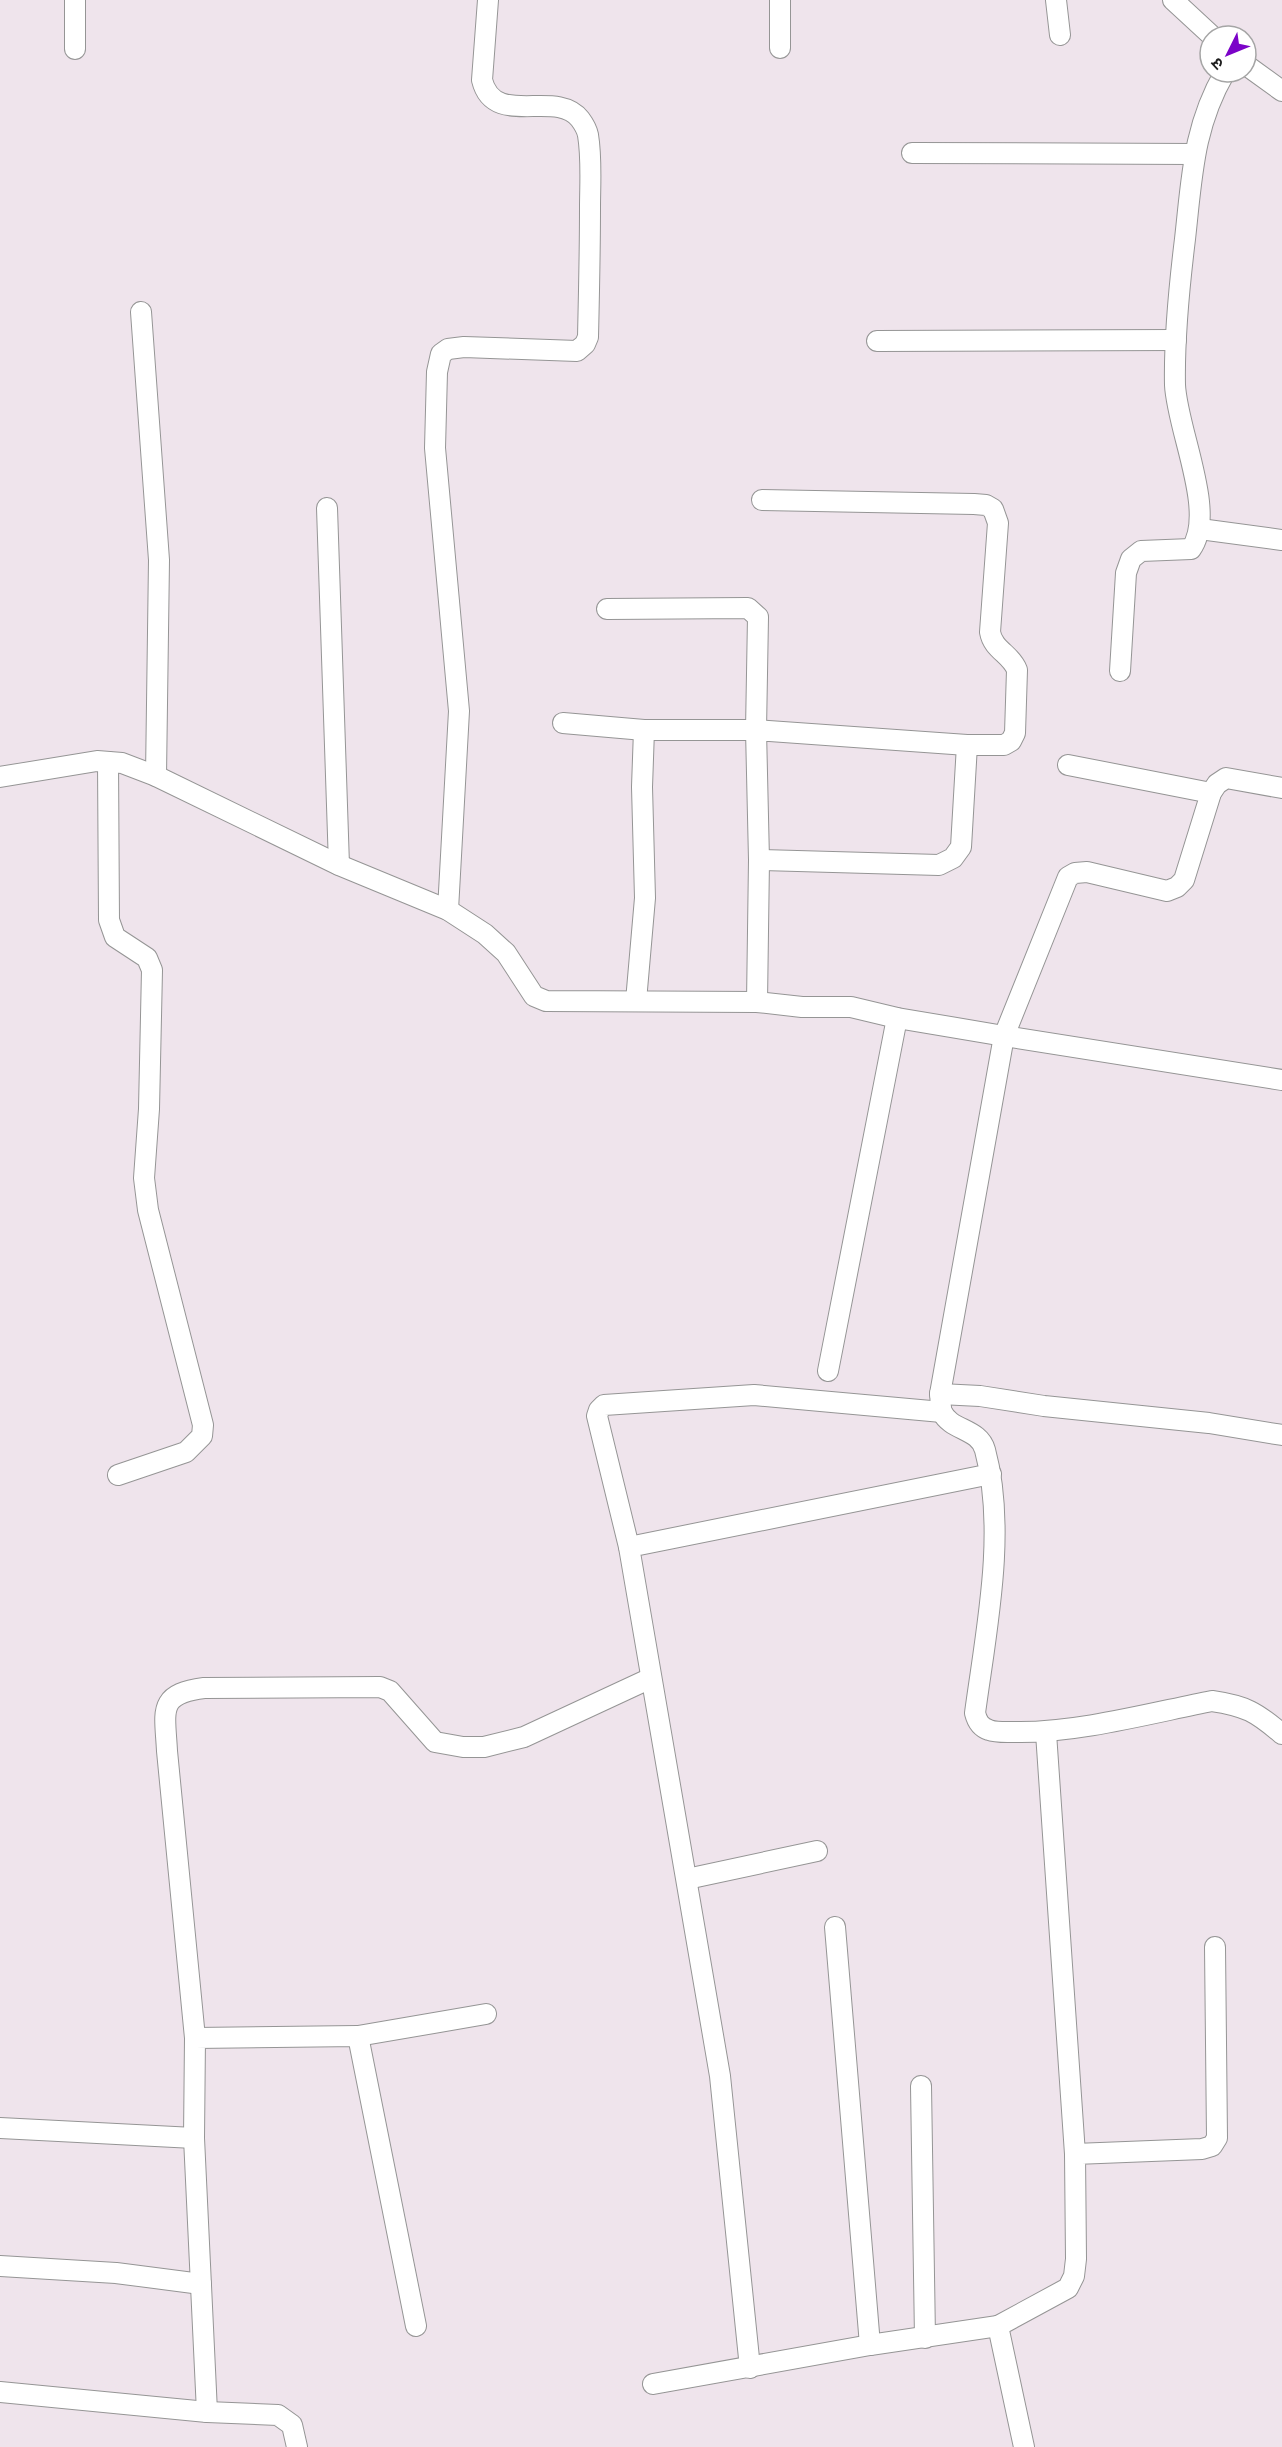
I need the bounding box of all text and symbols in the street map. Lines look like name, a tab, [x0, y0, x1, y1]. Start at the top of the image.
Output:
north arrow	[1198, 24, 1258, 84]
text: उ	[1207, 54, 1228, 74]

